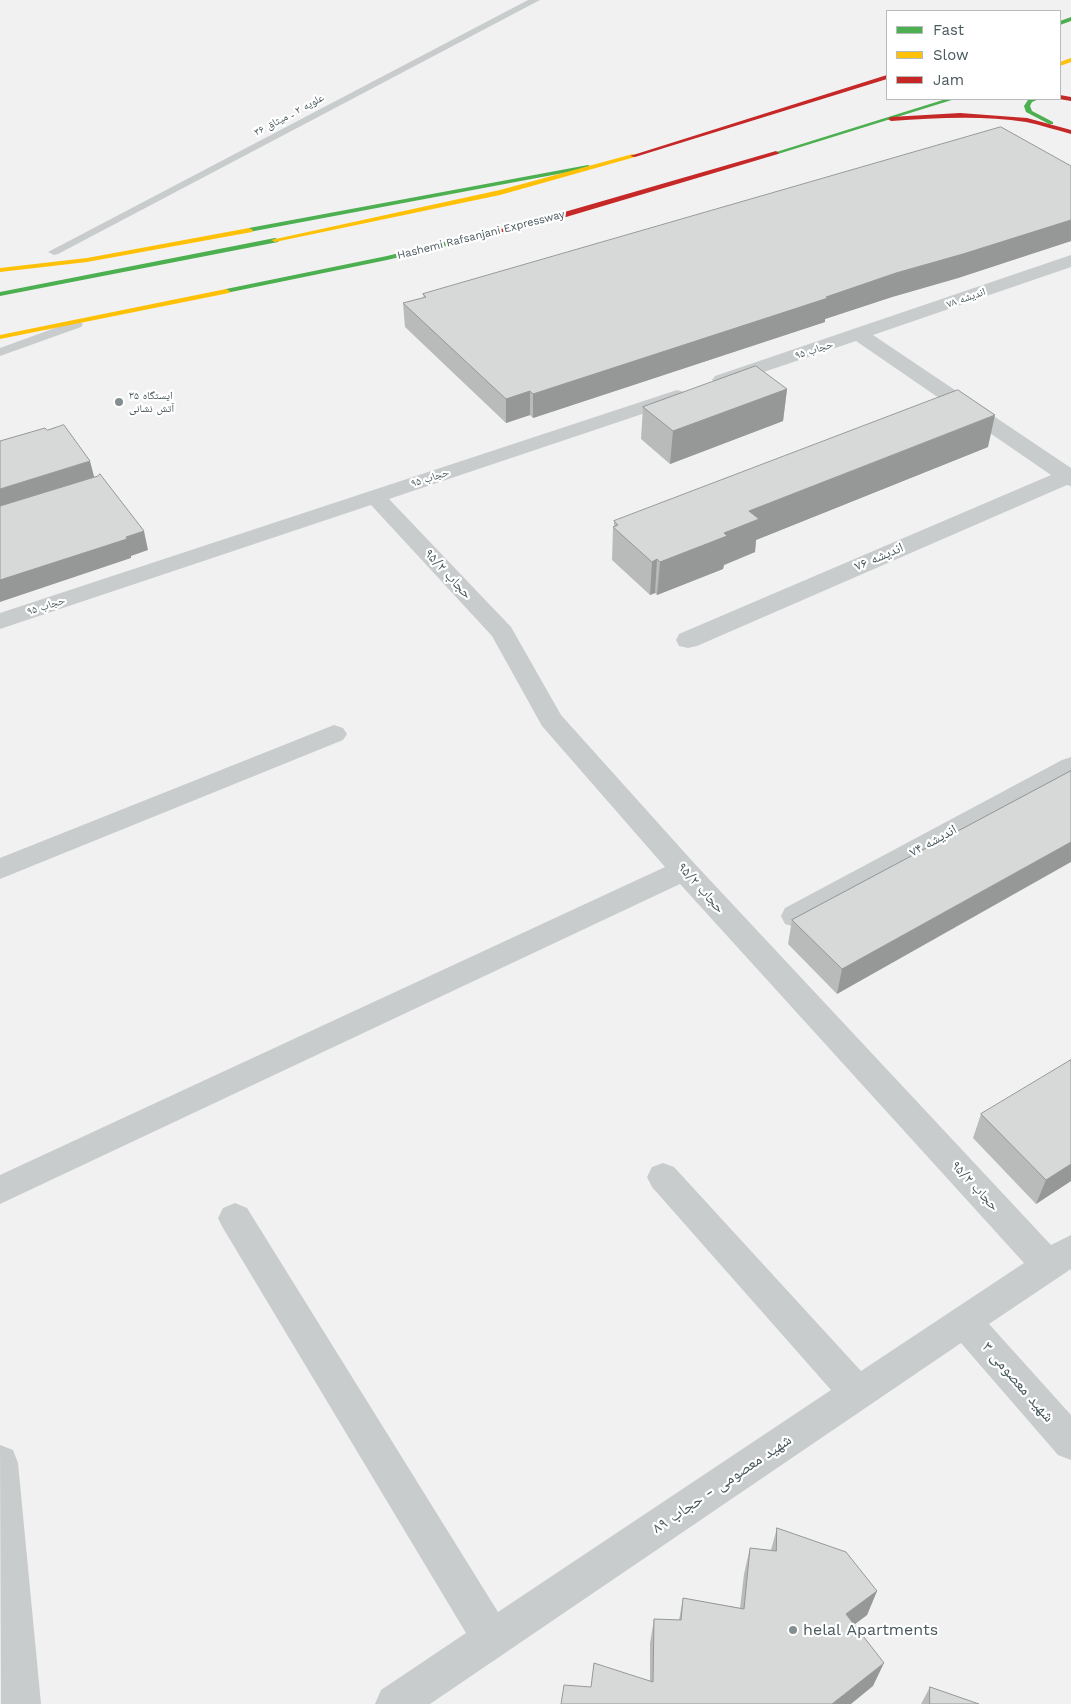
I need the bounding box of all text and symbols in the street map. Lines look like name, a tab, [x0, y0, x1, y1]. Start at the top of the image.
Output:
legend	[886, 10, 1061, 100]
text: Fast	[933, 21, 964, 39]
text: Slow	[933, 46, 969, 64]
text: Jam	[933, 71, 964, 89]
street label: علویه ۲ ـ میثاق ۳۶	[252, 91, 326, 139]
street label: Hashemi Rafsanjani Expressway	[396, 208, 566, 262]
street label: اندیشه ۷۸	[945, 285, 987, 311]
street label: حجاب ۹۵	[793, 338, 835, 362]
place label: ایستگاه ۳۵ آتش نشانی	[129, 389, 174, 415]
marker: ایستگاه ۳۵ آتش نشانی	[113, 396, 125, 408]
street label: حجاب ۹۵	[409, 466, 451, 490]
street label: اندیشه ۷۶	[852, 539, 906, 575]
street label: حجاب ۹۵/۲	[421, 545, 475, 603]
street label: حجاب ۹۵	[25, 594, 67, 618]
street label: اندیشه ۷۴	[906, 821, 960, 861]
street label: حجاب ۹۵/۲	[674, 859, 728, 917]
street label: حجاب ۹۵/۲	[948, 1157, 1002, 1215]
street label: شهید معصومی ۳	[978, 1338, 1058, 1426]
street label: شهید معصومی - حجاب ۸۹	[649, 1430, 795, 1538]
place label: helal Apartments	[803, 1620, 938, 1640]
marker: helal Apartments	[787, 1624, 799, 1636]

